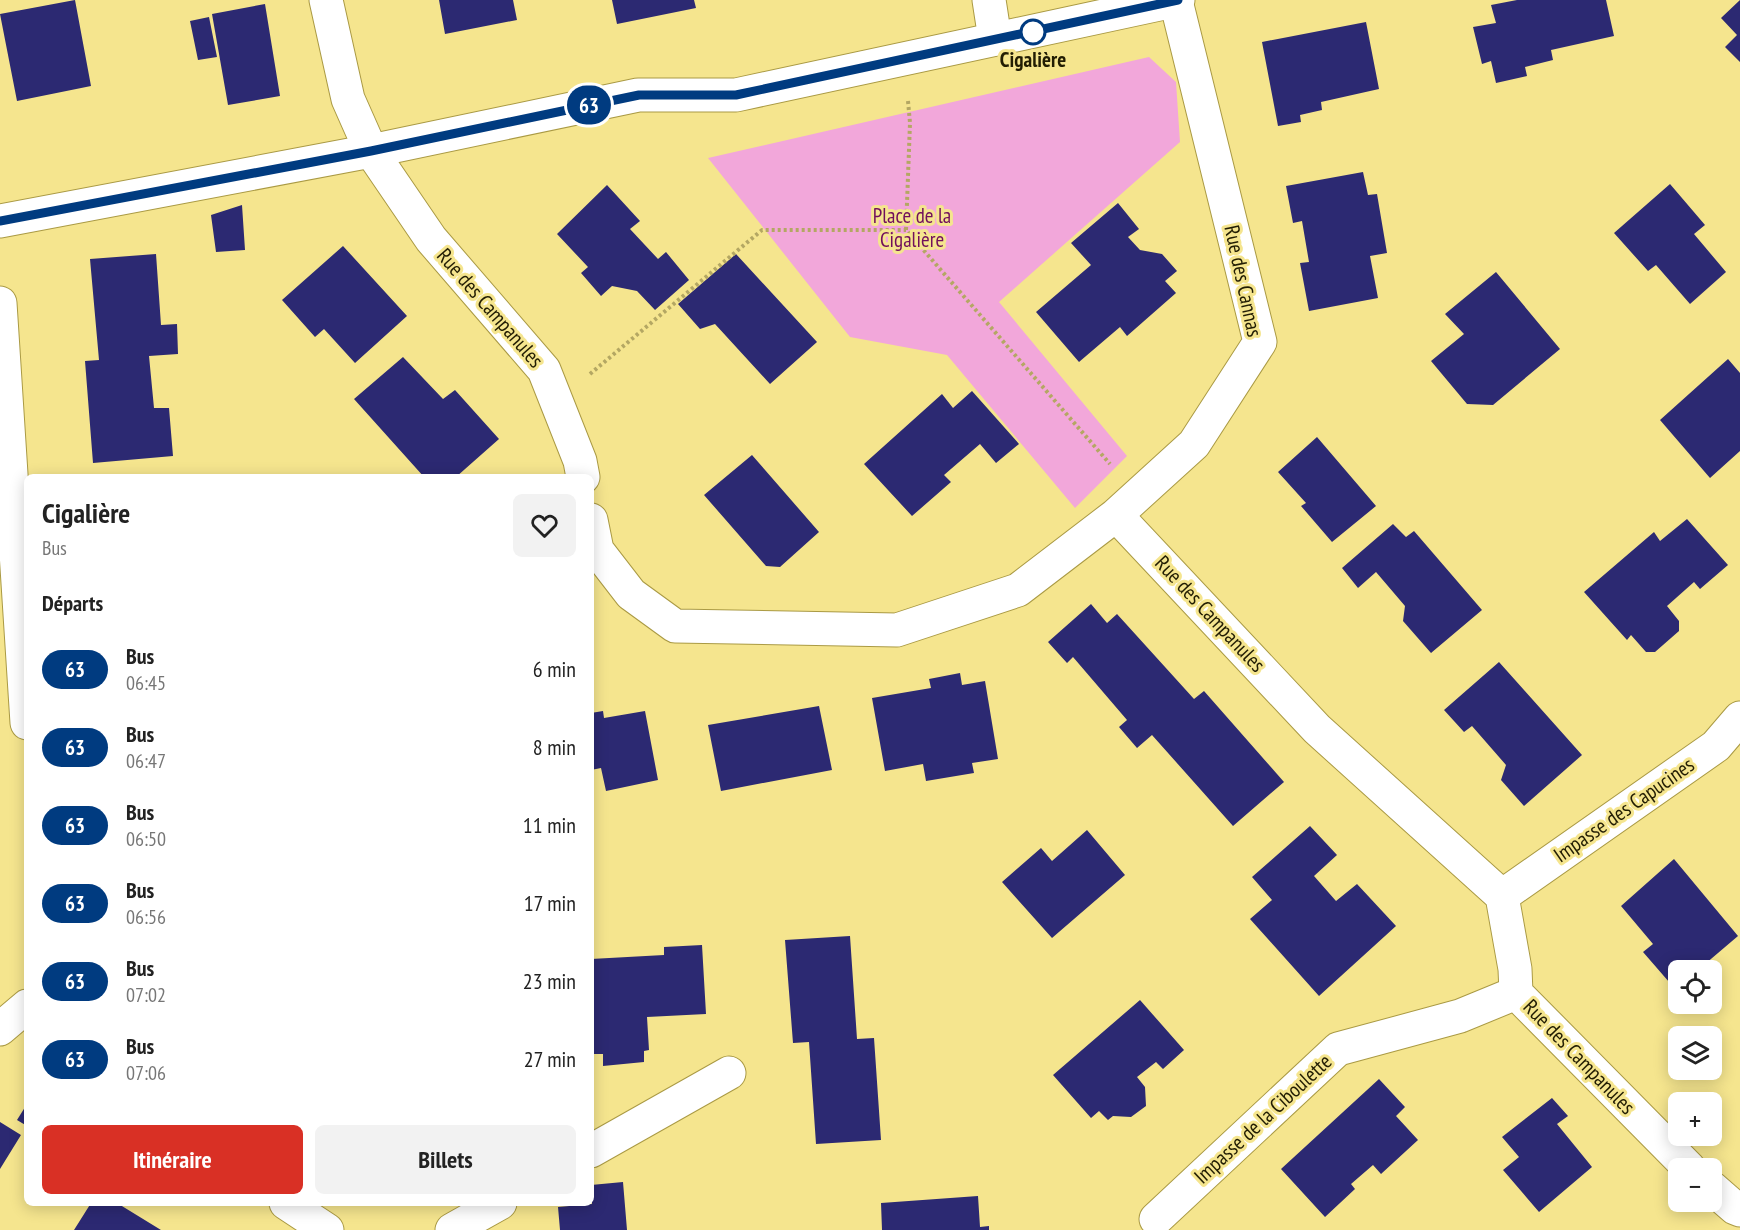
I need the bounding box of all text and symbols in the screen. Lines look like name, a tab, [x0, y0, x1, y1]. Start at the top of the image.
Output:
marker: Cigalière	[1020, 19, 1046, 45]
place label: Cigalière	[1000, 46, 1066, 73]
line badge: 63	[562, 86, 616, 124]
text: 63	[579, 92, 599, 119]
park label: Place de la Cigalière	[873, 202, 951, 253]
street label: Rue des Cannas	[1219, 223, 1268, 339]
street label: Rue des Campanules	[431, 242, 550, 373]
text: Cigalière	[42, 494, 130, 531]
button: heart	[513, 494, 576, 557]
text: Bus	[42, 535, 67, 561]
street label: Rue des Campanules	[1149, 550, 1271, 678]
text: Départs	[42, 589, 103, 617]
text: Bus	[126, 642, 154, 670]
text: 6 min	[533, 655, 576, 683]
text: 63	[65, 656, 85, 683]
text: 06:45	[126, 670, 166, 696]
text: Bus	[126, 720, 154, 748]
text: 8 min	[533, 733, 576, 761]
text: 63	[65, 734, 85, 761]
text: 06:47	[126, 748, 166, 774]
street label: Impasse des Capucines	[1548, 751, 1699, 868]
text: Bus	[126, 798, 154, 826]
text: 11 min	[523, 811, 576, 839]
text: 63	[65, 812, 85, 839]
text: 06:50	[126, 826, 166, 852]
text: Bus	[126, 876, 154, 904]
text: 17 min	[524, 889, 576, 917]
text: 63	[65, 890, 85, 917]
text: 06:56	[126, 904, 166, 930]
text: Bus	[126, 954, 154, 982]
map controls	[1668, 960, 1722, 1212]
button: locate	[1668, 960, 1722, 1014]
text: 23 min	[523, 967, 576, 995]
text: 63	[65, 968, 85, 995]
text: 07:02	[126, 982, 166, 1008]
street label: Rue des Campanules	[1518, 993, 1641, 1120]
button: layers	[1668, 1026, 1722, 1080]
text: Bus	[126, 1032, 154, 1060]
text: 27 min	[524, 1045, 576, 1073]
text: 63	[65, 1046, 85, 1073]
street label: Impasse de la Ciboulette	[1188, 1048, 1337, 1189]
text: 07:06	[126, 1060, 166, 1086]
button: +	[1668, 1092, 1722, 1146]
button: Itinéraire	[42, 1125, 303, 1194]
button: Billets	[315, 1125, 576, 1194]
button: −	[1668, 1158, 1722, 1212]

